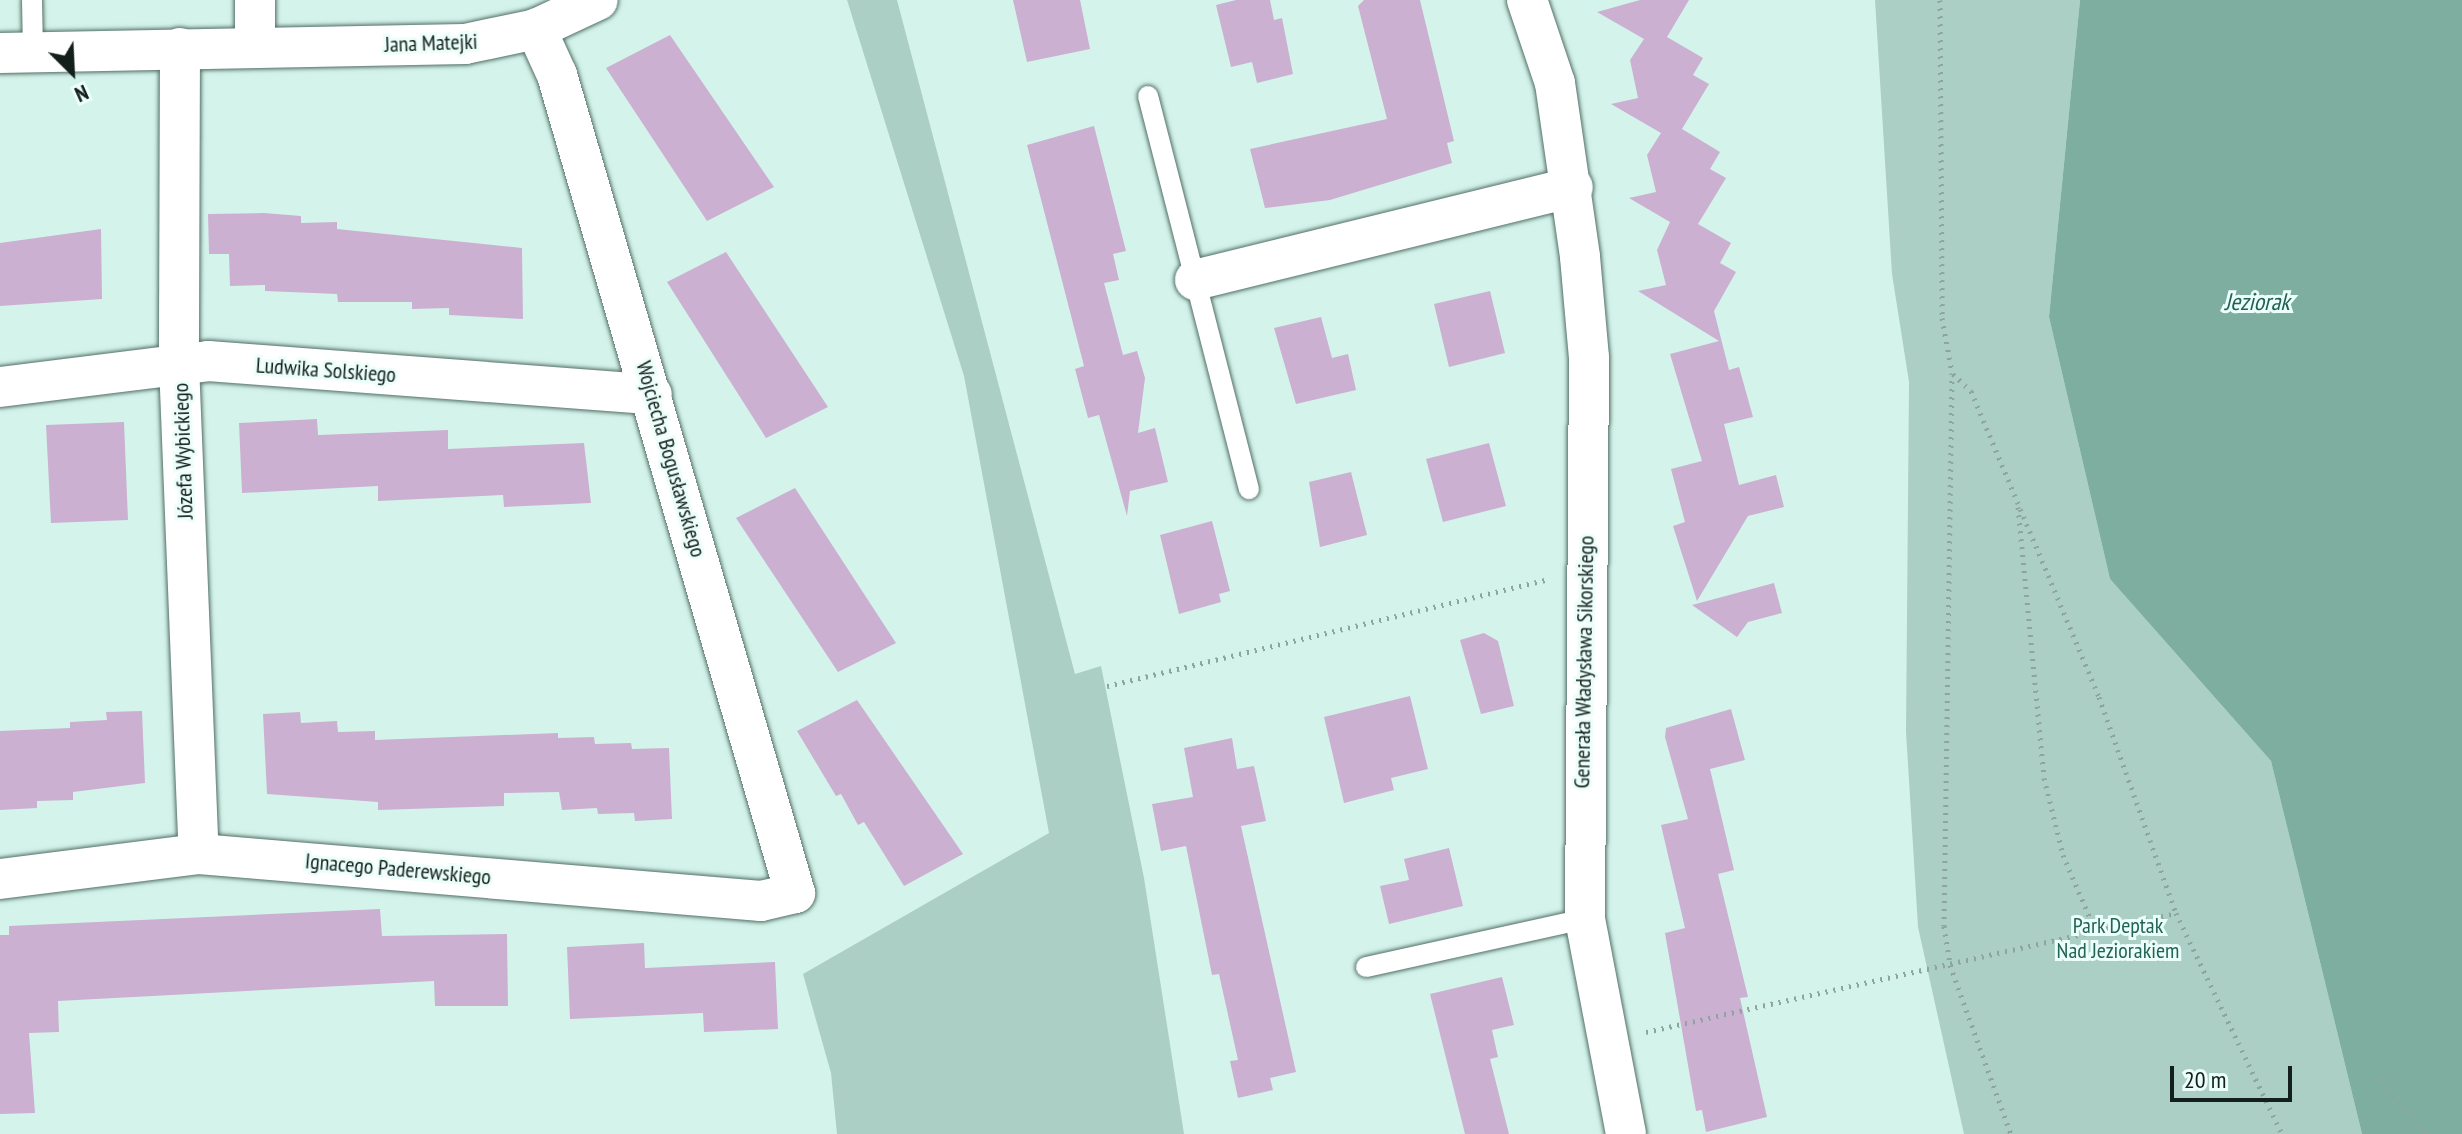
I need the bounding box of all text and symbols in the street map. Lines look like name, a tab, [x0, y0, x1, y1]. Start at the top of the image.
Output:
street label: Jana Matejki	[384, 28, 478, 58]
north arrow	[32, 32, 112, 112]
text: N	[71, 79, 93, 109]
water label: Jeziorak	[2224, 288, 2290, 316]
street label: Ludwika Solskiego	[255, 352, 397, 388]
street label: Wojciecha Bogusławskiego	[630, 358, 712, 560]
street label: Józefa Wybickiego	[167, 382, 199, 520]
street label: Generała Władysława Sikorskiego	[1569, 535, 1599, 789]
street label: Ignacego Paderewskiego	[304, 848, 492, 890]
park label: Park Deptak Nad Jeziorakiem	[2057, 912, 2179, 964]
scale bar	[2174, 1050, 2296, 1100]
text: 20 m	[2184, 1064, 2226, 1095]

